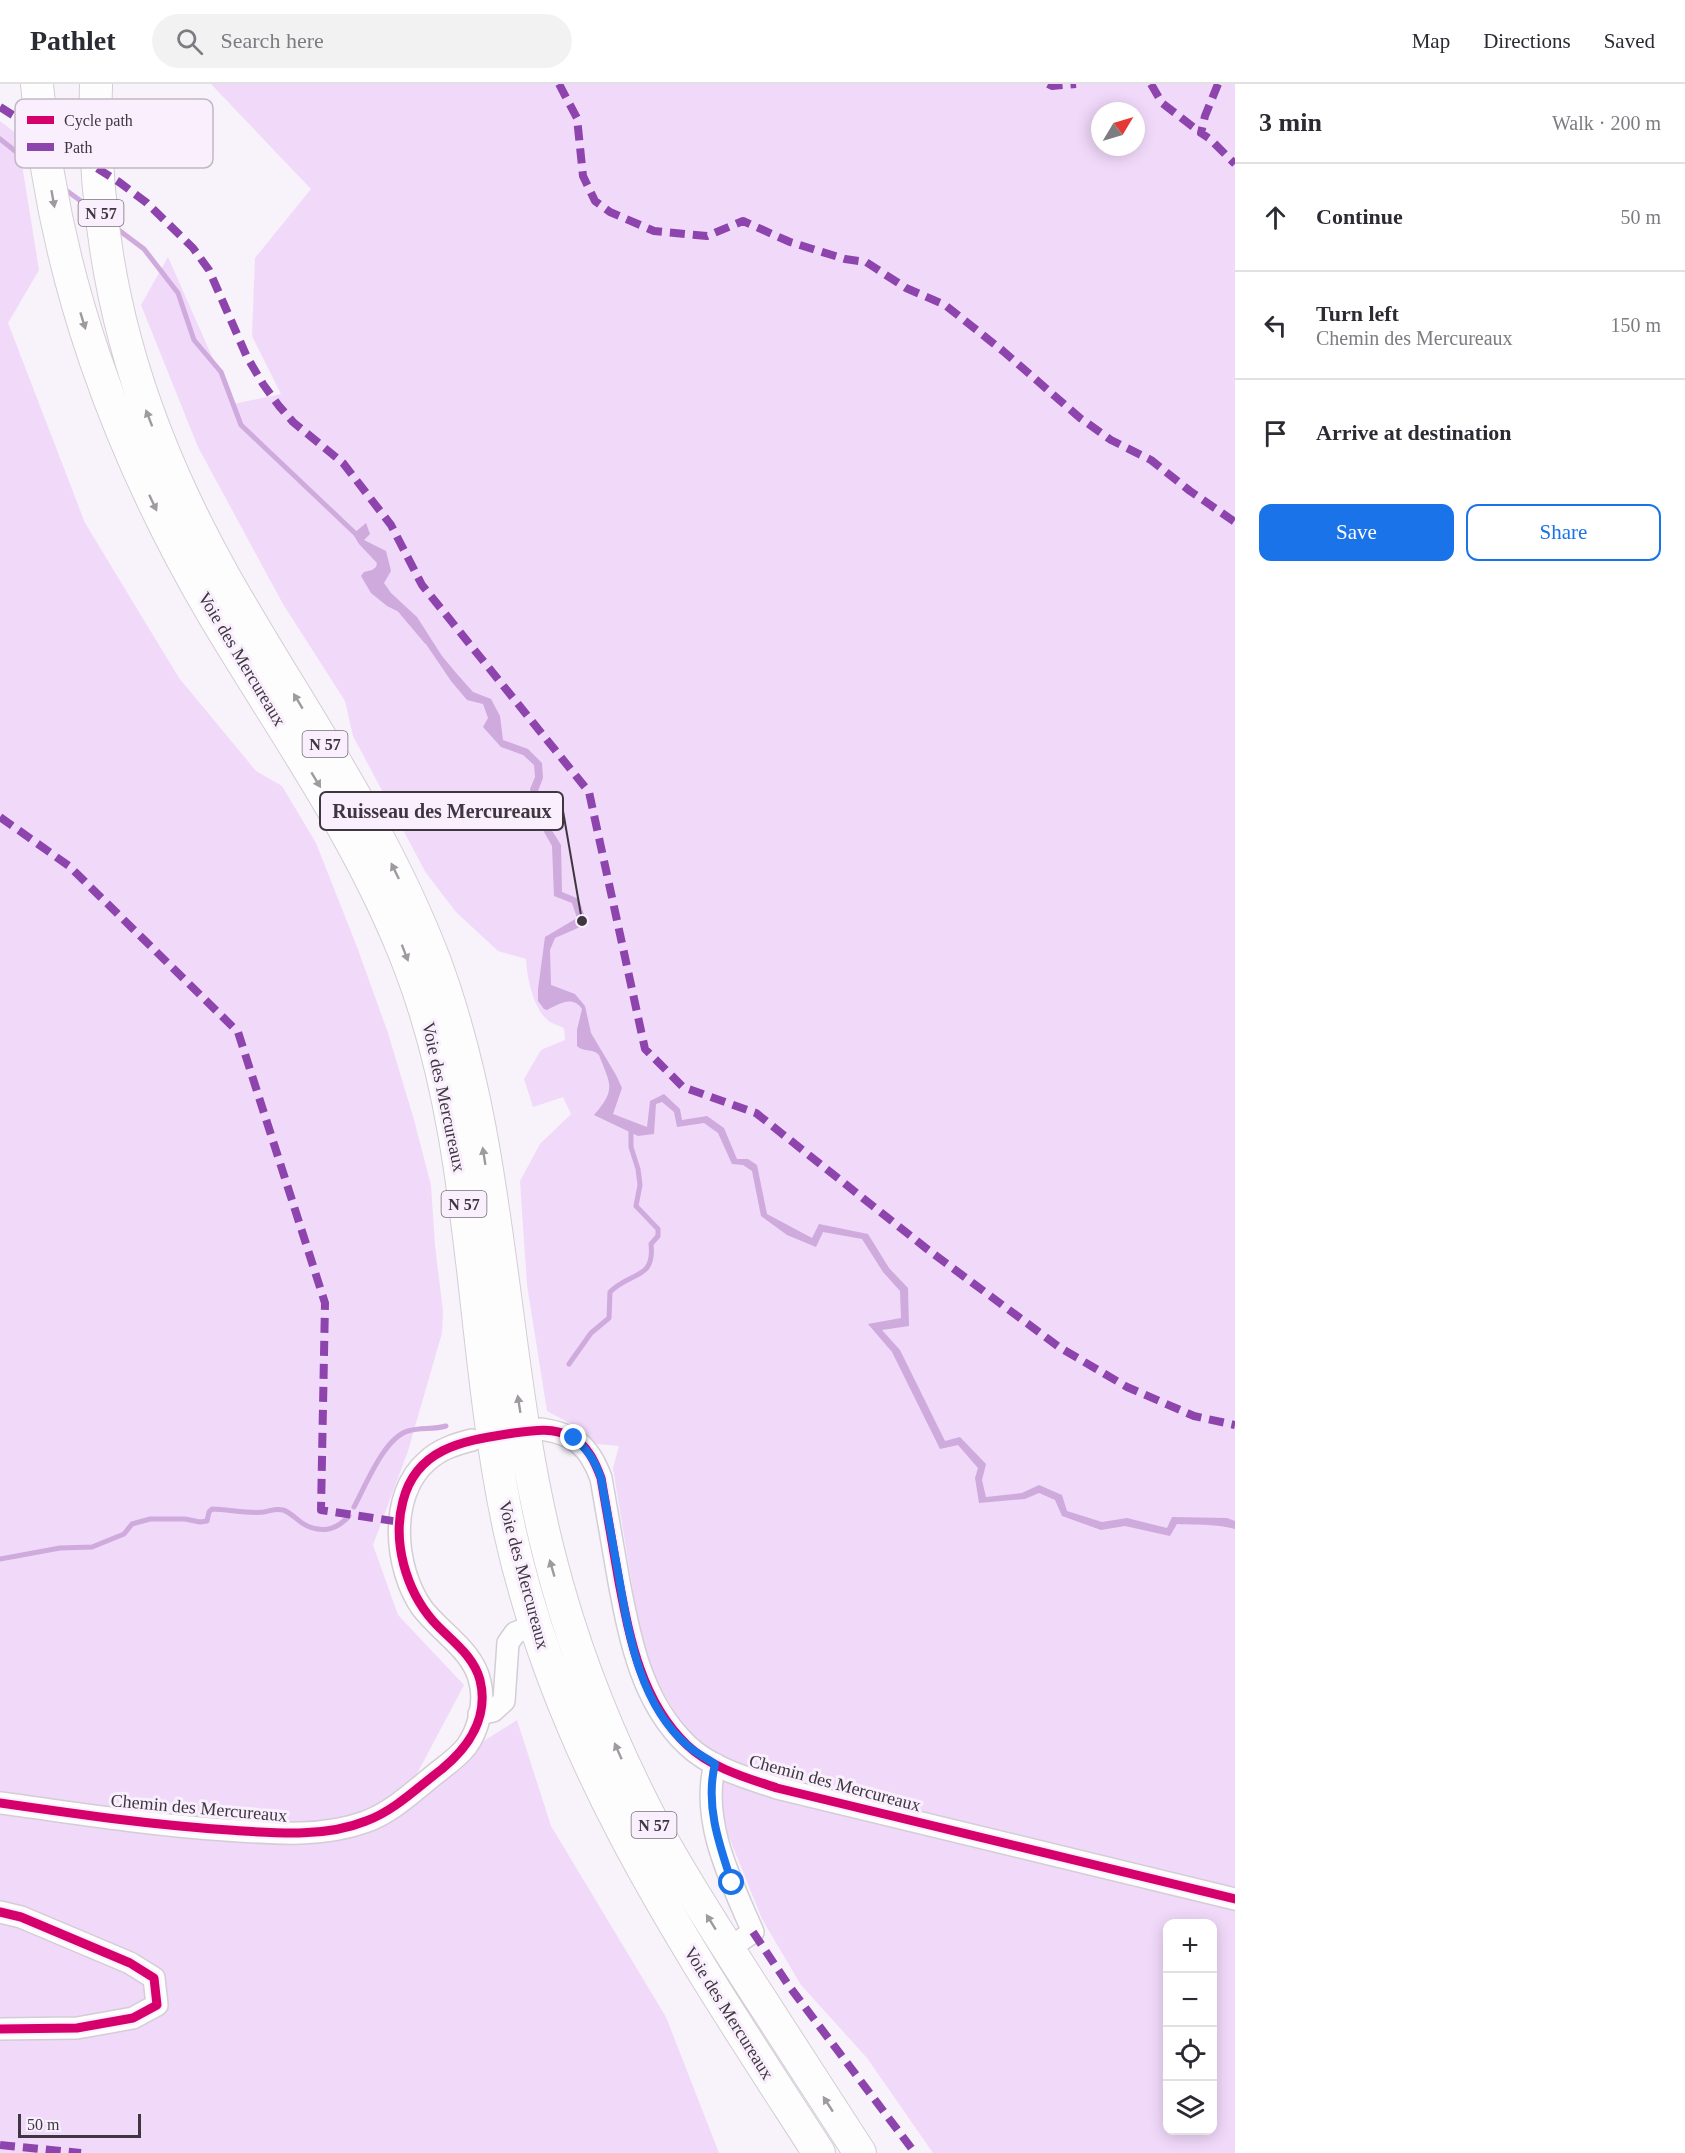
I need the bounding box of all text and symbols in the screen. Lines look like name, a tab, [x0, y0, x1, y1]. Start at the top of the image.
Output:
search box	[152, 14, 572, 68]
text: Pathlet	[30, 25, 116, 56]
icon: search	[173, 25, 206, 58]
text: Search here	[221, 28, 324, 53]
text: Map	[1412, 29, 1450, 53]
text: Directions	[1483, 29, 1571, 53]
text: Saved	[1604, 29, 1655, 53]
legend	[15, 99, 213, 168]
north arrow	[1091, 102, 1145, 156]
text: 3 min	[1259, 108, 1322, 137]
text: Cycle path	[64, 112, 133, 130]
text: Walk · 200 m	[1552, 112, 1661, 134]
text: Path	[64, 139, 92, 156]
one-way arrow	[49, 189, 58, 208]
road number: N 57	[78, 200, 124, 226]
icon: ahead	[1259, 201, 1292, 234]
text: Continue	[1316, 204, 1403, 229]
text: 50 m	[1620, 206, 1661, 228]
text: Turn left	[1316, 301, 1399, 326]
icon: left	[1259, 309, 1292, 342]
one-way arrow	[79, 312, 88, 330]
text: 150 m	[1610, 314, 1661, 336]
text: Chemin des Mercureaux	[1316, 327, 1513, 349]
one-way arrow	[144, 409, 153, 427]
icon: arrive	[1259, 417, 1292, 450]
text: Arrive at destination	[1316, 420, 1512, 445]
one-way arrow	[149, 494, 158, 511]
button: Save	[1259, 504, 1454, 561]
button: Share	[1466, 504, 1661, 561]
street label: Voie des Mercureaux	[194, 588, 290, 730]
one-way arrow	[293, 693, 304, 709]
road number: N 57	[302, 731, 348, 757]
one-way arrow	[310, 772, 321, 788]
callout: Ruisseau des Mercureaux	[320, 792, 563, 830]
text: Ruisseau des Mercureaux	[332, 800, 552, 822]
one-way arrow	[390, 862, 400, 879]
one-way arrow	[401, 944, 410, 962]
street label: Voie des Mercureaux	[418, 1020, 470, 1174]
one-way arrow	[479, 1146, 488, 1165]
road number: N 57	[442, 1191, 486, 1217]
one-way arrow	[515, 1394, 524, 1413]
route end	[560, 1424, 586, 1450]
street label: Voie des Mercureaux	[495, 1499, 553, 1651]
one-way arrow	[547, 1559, 557, 1577]
one-way arrow	[613, 1742, 623, 1760]
street label: Chemin des Mercureaux	[747, 1750, 923, 1816]
street label: Chemin des Mercureaux	[110, 1790, 288, 1826]
road number: N 57	[632, 1812, 676, 1838]
route start	[718, 1869, 744, 1895]
one-way arrow	[706, 1914, 717, 1930]
map controls	[1163, 1919, 1217, 2135]
button: +	[1163, 1919, 1217, 1973]
street label: Voie des Mercureaux	[680, 1943, 778, 2083]
button: −	[1163, 1973, 1217, 2027]
button: locate	[1163, 2027, 1217, 2081]
button: layers	[1163, 2081, 1217, 2135]
one-way arrow	[823, 2096, 834, 2112]
scale bar	[18, 2111, 141, 2138]
text: 50 m	[27, 2116, 59, 2133]

